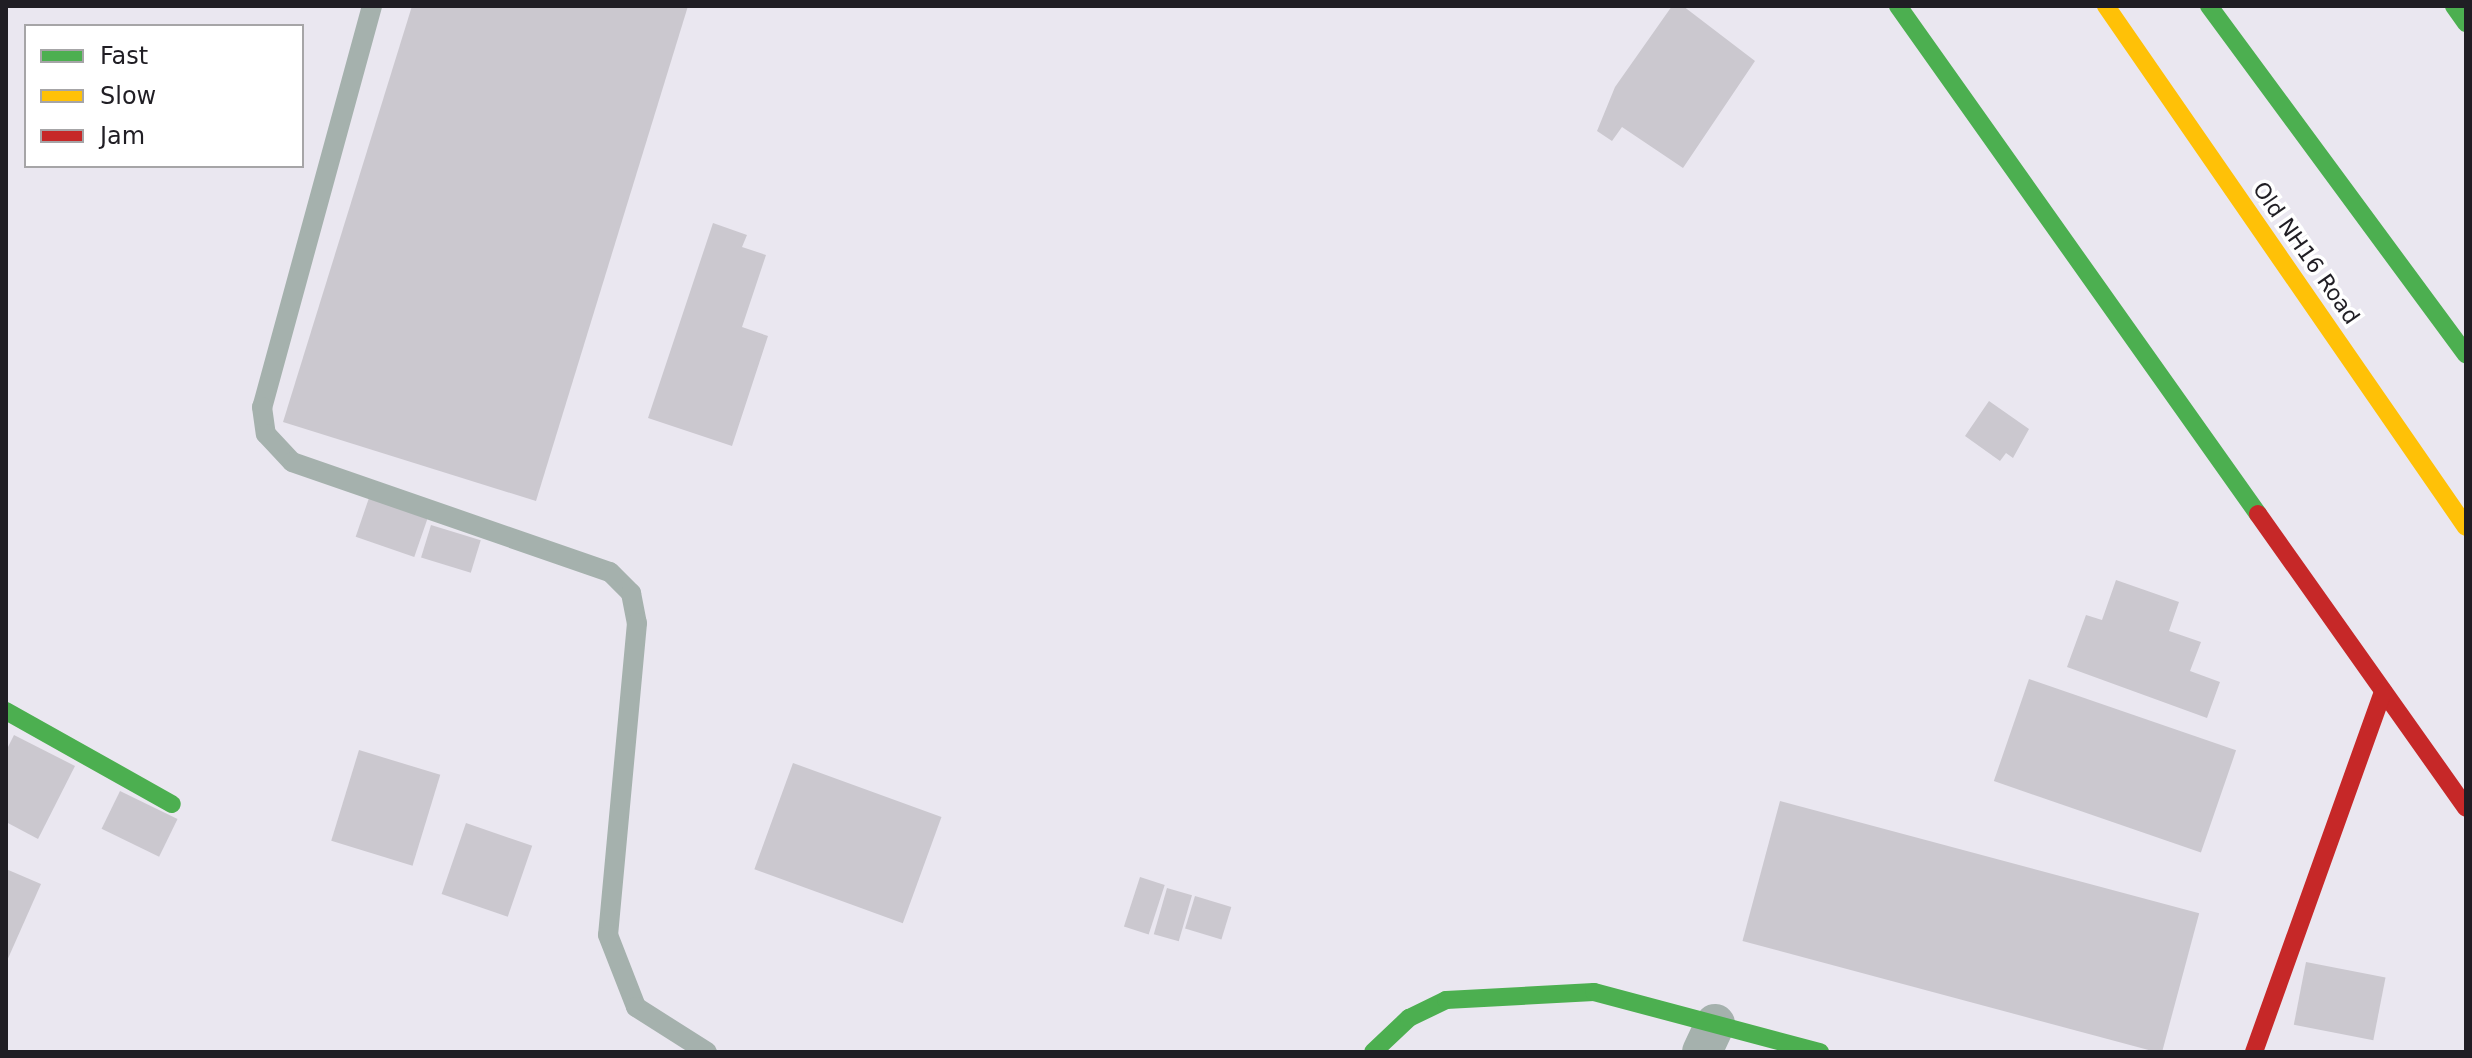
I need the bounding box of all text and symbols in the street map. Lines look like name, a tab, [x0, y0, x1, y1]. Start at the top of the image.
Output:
legend	[24, 24, 304, 168]
text: Fast	[100, 42, 148, 70]
text: Slow	[100, 82, 156, 110]
text: Jam	[100, 122, 145, 150]
street label: Old NH16 Road	[2247, 177, 2365, 329]

